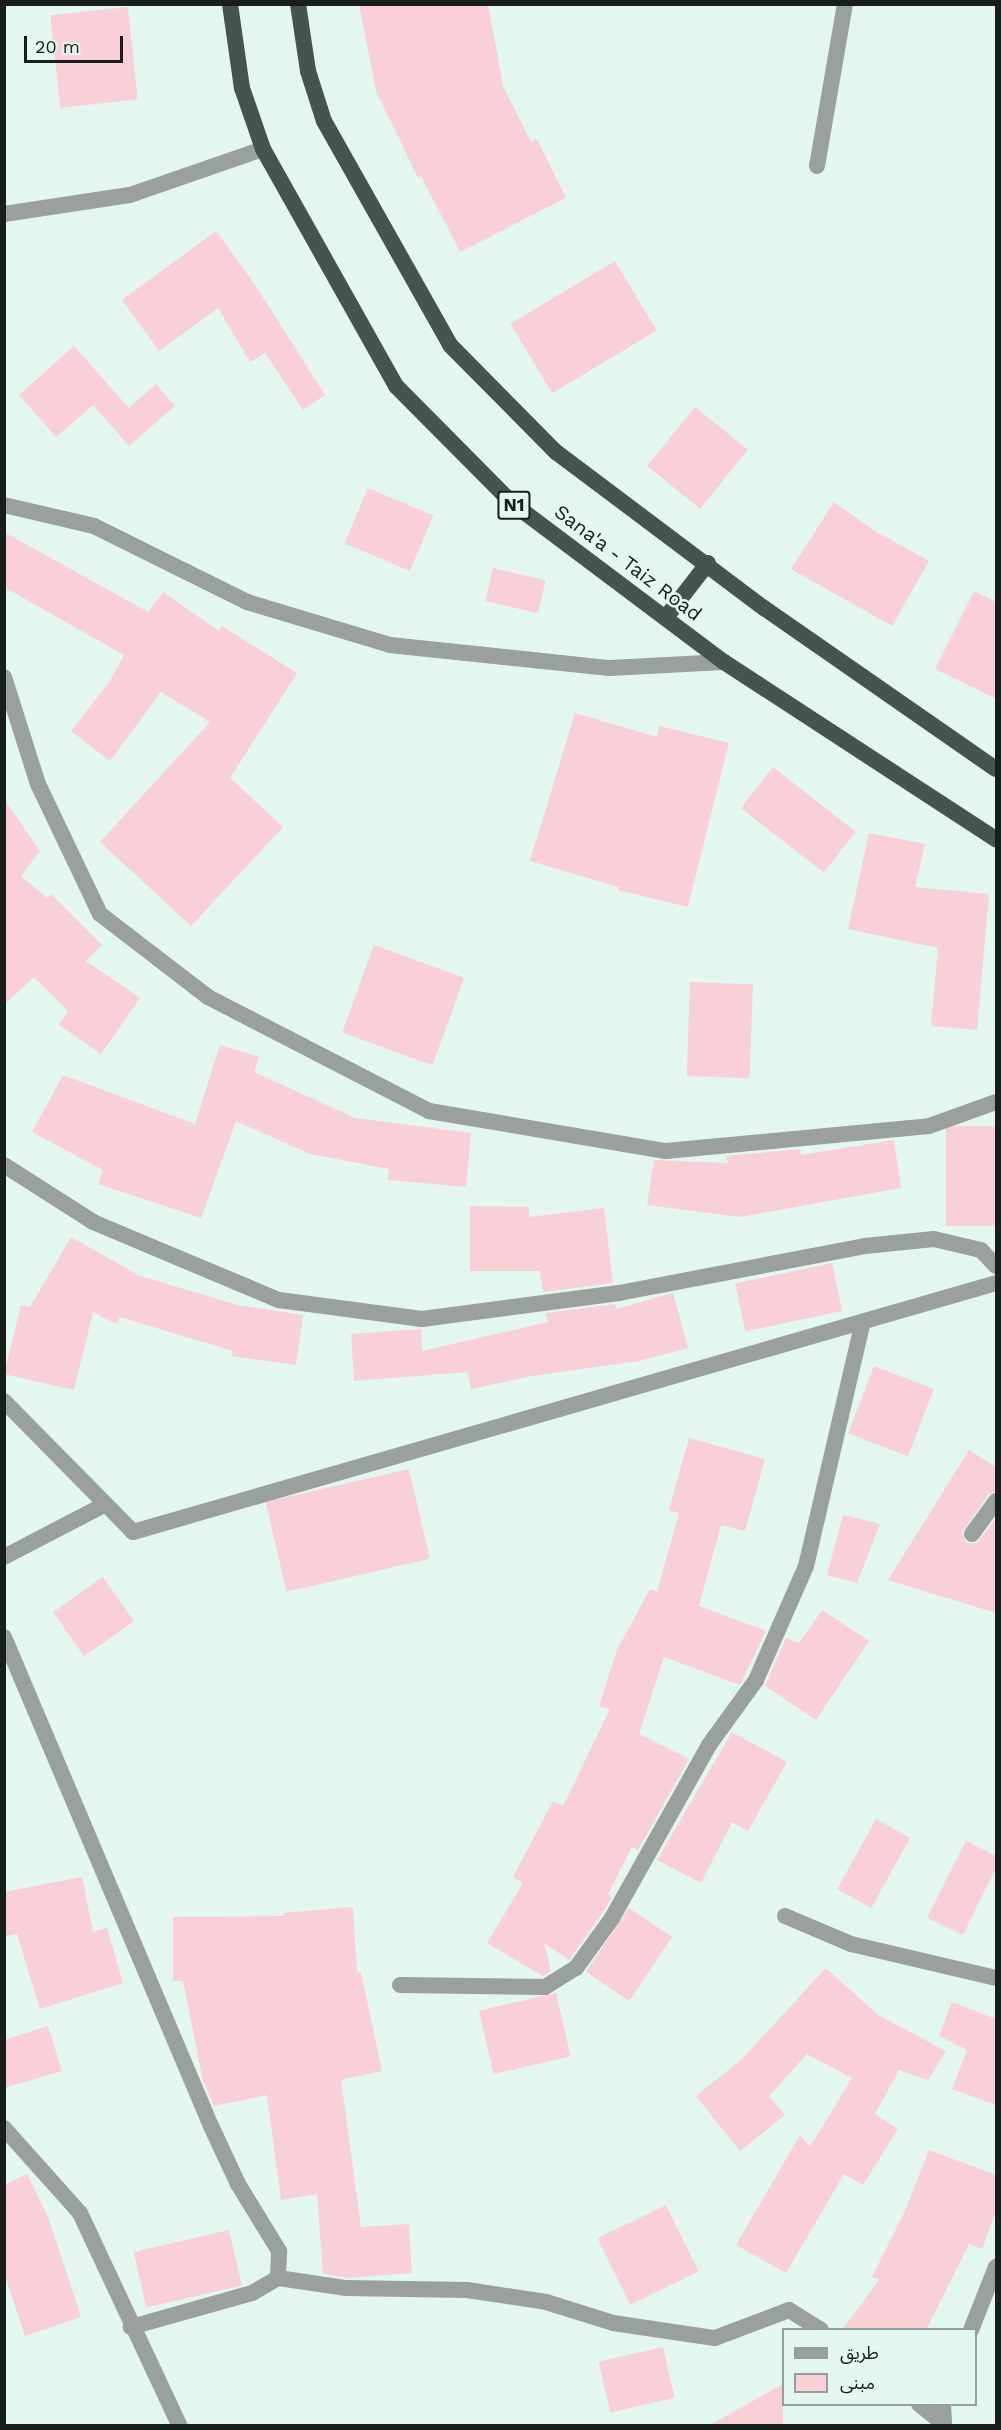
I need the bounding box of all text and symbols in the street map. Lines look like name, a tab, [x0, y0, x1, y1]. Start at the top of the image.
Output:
scale bar	[27, 24, 126, 62]
text: 20 m	[35, 36, 80, 57]
road number: N1	[496, 490, 532, 520]
street label: Sana'a - Taiz Road	[549, 499, 707, 627]
legend	[782, 2328, 977, 2406]
text: طريق	[840, 2342, 879, 2363]
text: مبنى	[840, 2372, 875, 2393]

